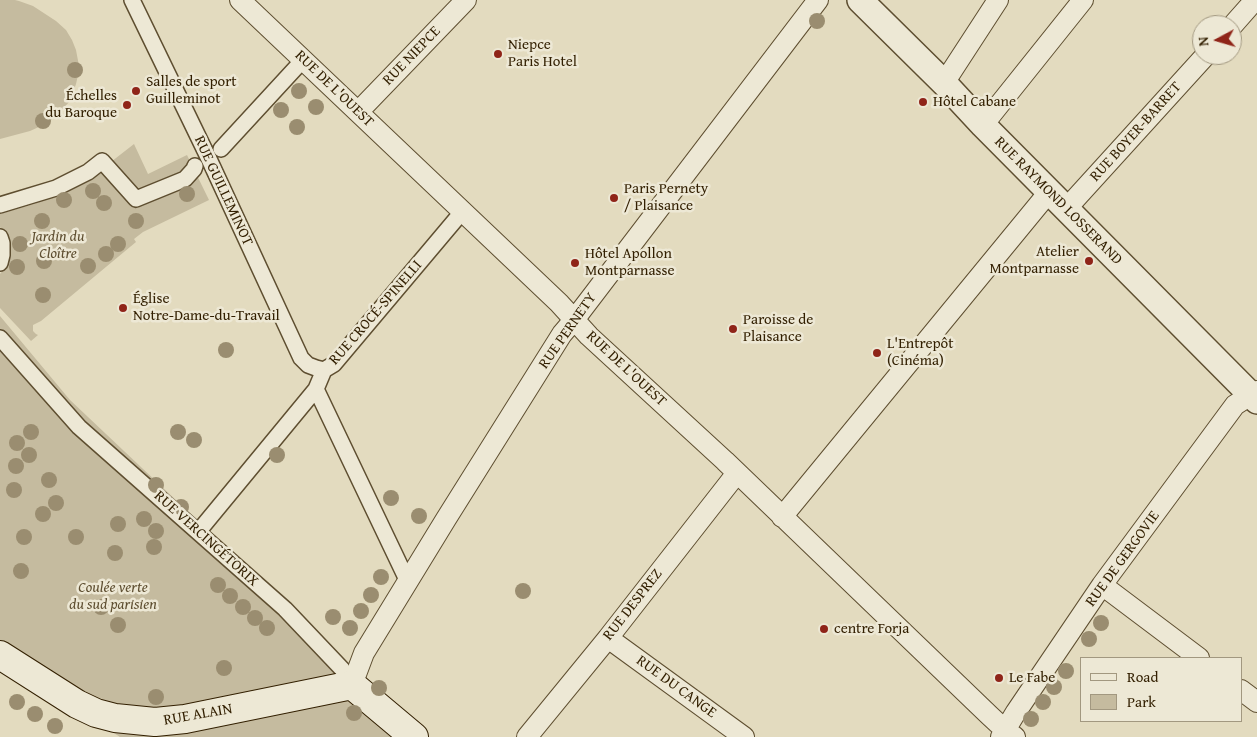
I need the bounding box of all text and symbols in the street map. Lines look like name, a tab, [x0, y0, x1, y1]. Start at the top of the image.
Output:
north arrow	[1192, 15, 1242, 65]
street label: RUE NIEPCE	[379, 23, 445, 89]
place label: Niepce Paris Hotel	[508, 36, 577, 71]
text: N	[1193, 36, 1214, 47]
street label: RUE DE L'OUEST	[291, 47, 377, 131]
marker: Niepce Paris Hotel	[492, 48, 504, 60]
place label: Salles de sport Guilleminot	[146, 73, 237, 108]
street label: RUE BOYER-BARRET	[1087, 78, 1185, 186]
marker: Salles de sport Guilleminot	[130, 85, 142, 97]
place label: Échelles du Baroque	[45, 87, 117, 122]
place label: Hôtel Cabane	[933, 93, 1016, 111]
marker: Hôtel Cabane	[917, 96, 929, 108]
marker: Échelles du Baroque	[121, 99, 133, 111]
street label: RUE GUILLEMINOT	[190, 133, 256, 249]
street label: RUE RAYMOND LOSSERAND	[990, 133, 1126, 269]
place label: Paris Pernety / Plaisance	[624, 180, 708, 215]
marker: Paris Pernety / Plaisance	[608, 192, 620, 204]
park label: Jardin du Cloître	[31, 228, 85, 263]
place label: Atelier Montparnasse	[990, 243, 1079, 278]
place label: Hôtel Apollon Montparnasse	[585, 245, 674, 280]
marker: Atelier Montparnasse	[1083, 255, 1095, 267]
street label: RUE CROCÉ-SPINELLI	[326, 257, 426, 369]
marker: Hôtel Apollon Montparnasse	[569, 257, 581, 269]
place label: Église Notre-Dame-du-Travail	[133, 290, 280, 325]
street label: RUE PERNETY	[535, 290, 601, 372]
marker: Église Notre-Dame-du-Travail	[117, 302, 129, 314]
place label: Paroisse de Plaisance	[743, 311, 813, 346]
marker: Paroisse de Plaisance	[727, 323, 739, 335]
street label: RUE DE L'OUEST	[582, 327, 670, 411]
place label: L'Entrepôt (Cinéma)	[887, 335, 954, 370]
marker: L'Entrepôt (Cinéma)	[871, 347, 883, 359]
street label: RUE VERCINGÉTORIX	[150, 487, 262, 591]
street label: RUE DE GERGOVIE	[1082, 508, 1164, 610]
street label: RUE DESPREZ	[600, 566, 666, 644]
park label: Coulée verte du sud parisien	[69, 579, 157, 614]
place label: centre Forja	[834, 620, 909, 638]
marker: centre Forja	[818, 623, 830, 635]
street label: RUE DU CANGE	[632, 652, 720, 722]
legend	[1080, 657, 1242, 722]
text: Road	[1127, 666, 1158, 687]
place label: Le Fabe	[1009, 669, 1055, 687]
marker: Le Fabe	[993, 672, 1005, 684]
text: Park	[1127, 691, 1156, 712]
street label: RUE ALAIN	[162, 700, 234, 730]

